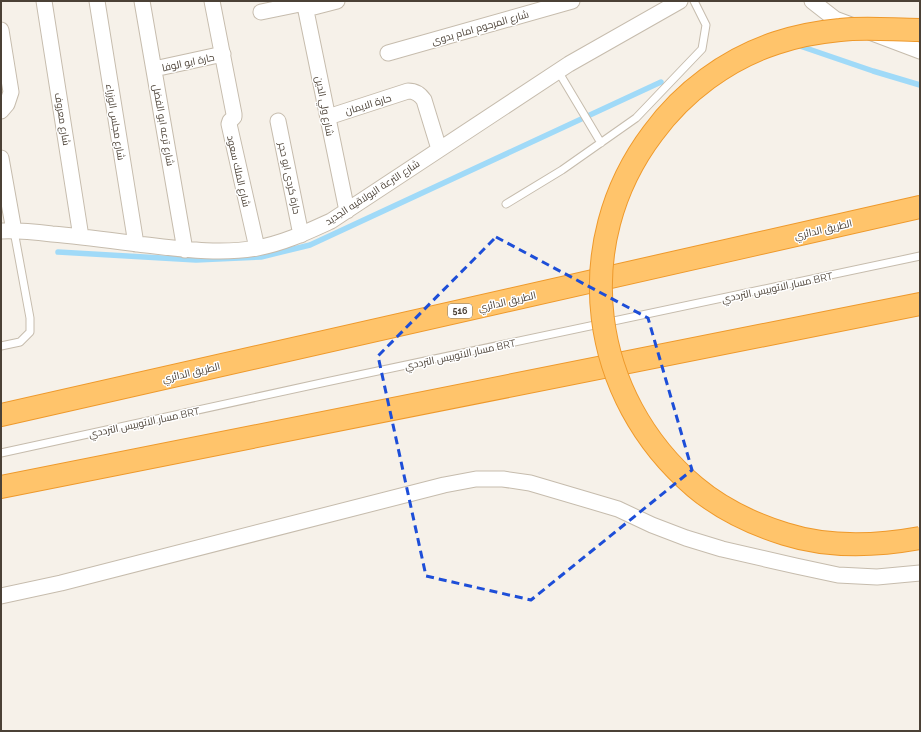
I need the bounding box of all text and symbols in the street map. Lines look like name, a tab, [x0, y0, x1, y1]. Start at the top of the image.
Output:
street label: شارع المرحوم امام بدوى	[430, 8, 531, 49]
street label: حارة ابو الوفا	[161, 52, 215, 73]
street label: شارع ولي الدين	[311, 75, 336, 137]
street label: شارع مجلس الوزراء	[103, 83, 127, 161]
street label: شارع ترعه ابو الفضل	[150, 83, 176, 167]
street label: شارع معروف	[52, 92, 72, 147]
street label: حارة الايمان	[344, 92, 393, 118]
street label: شارع الملك سعود	[224, 134, 252, 208]
street label: حارة كردى ابو حجر	[275, 140, 303, 215]
street label: شارع الترعة البولاقيه الجديد	[323, 158, 422, 228]
street label: الطريق الدائري	[793, 217, 854, 243]
street label: مسار الاتوبيس الترددي BRT	[721, 270, 834, 307]
street label: الطريق الدائري	[477, 289, 538, 315]
road number: 516	[448, 304, 472, 318]
street label: مسار الاتوبيس الترددي BRT	[404, 337, 517, 374]
street label: الطريق الدائري	[161, 360, 222, 386]
street label: مسار الاتوبيس الترددي BRT	[88, 405, 201, 442]

